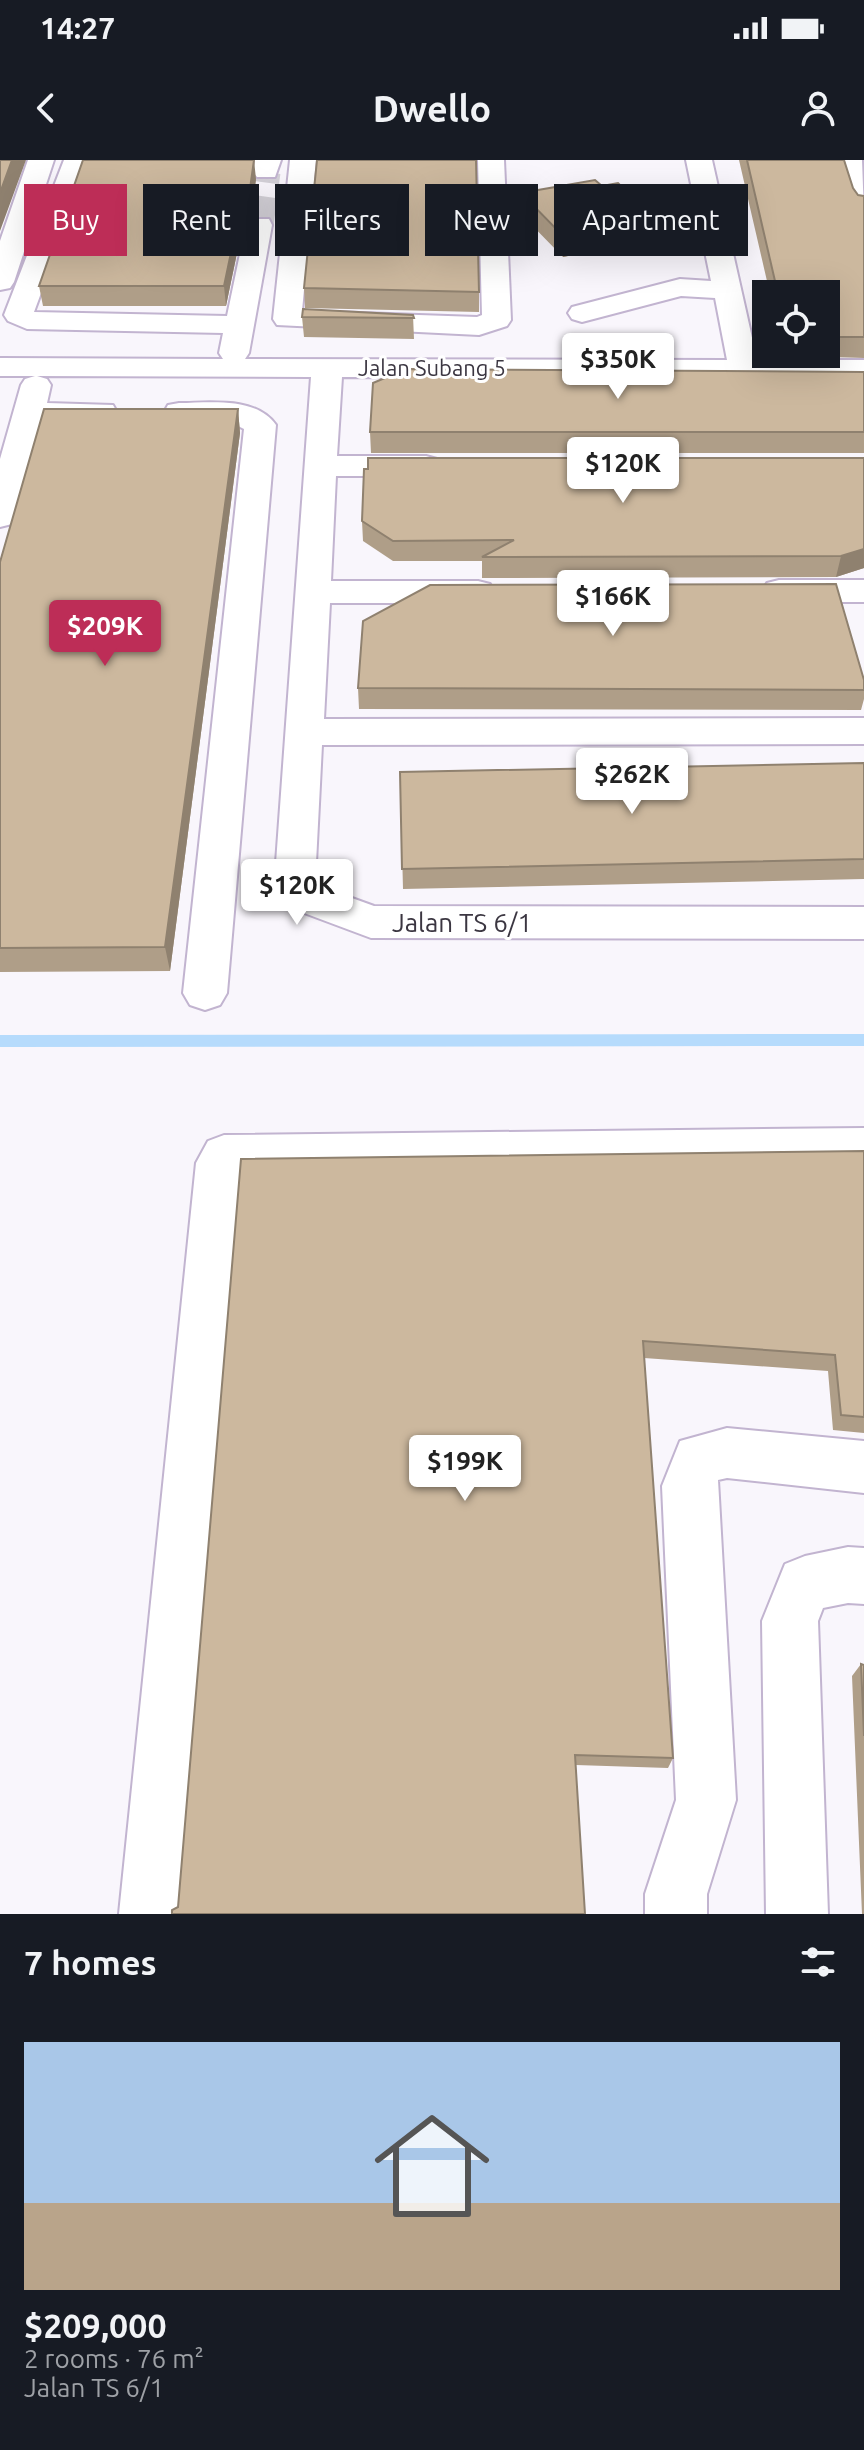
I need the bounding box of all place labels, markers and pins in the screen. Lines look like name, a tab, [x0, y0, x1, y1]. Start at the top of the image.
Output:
pin: $350K	[562, 333, 674, 401]
pin: $120K	[567, 437, 679, 505]
pin: $166K	[557, 570, 669, 638]
pin: $209K	[49, 600, 161, 668]
pin: $262K	[576, 748, 688, 816]
pin: $120K	[241, 859, 353, 927]
pin: $199K	[409, 1435, 521, 1503]

